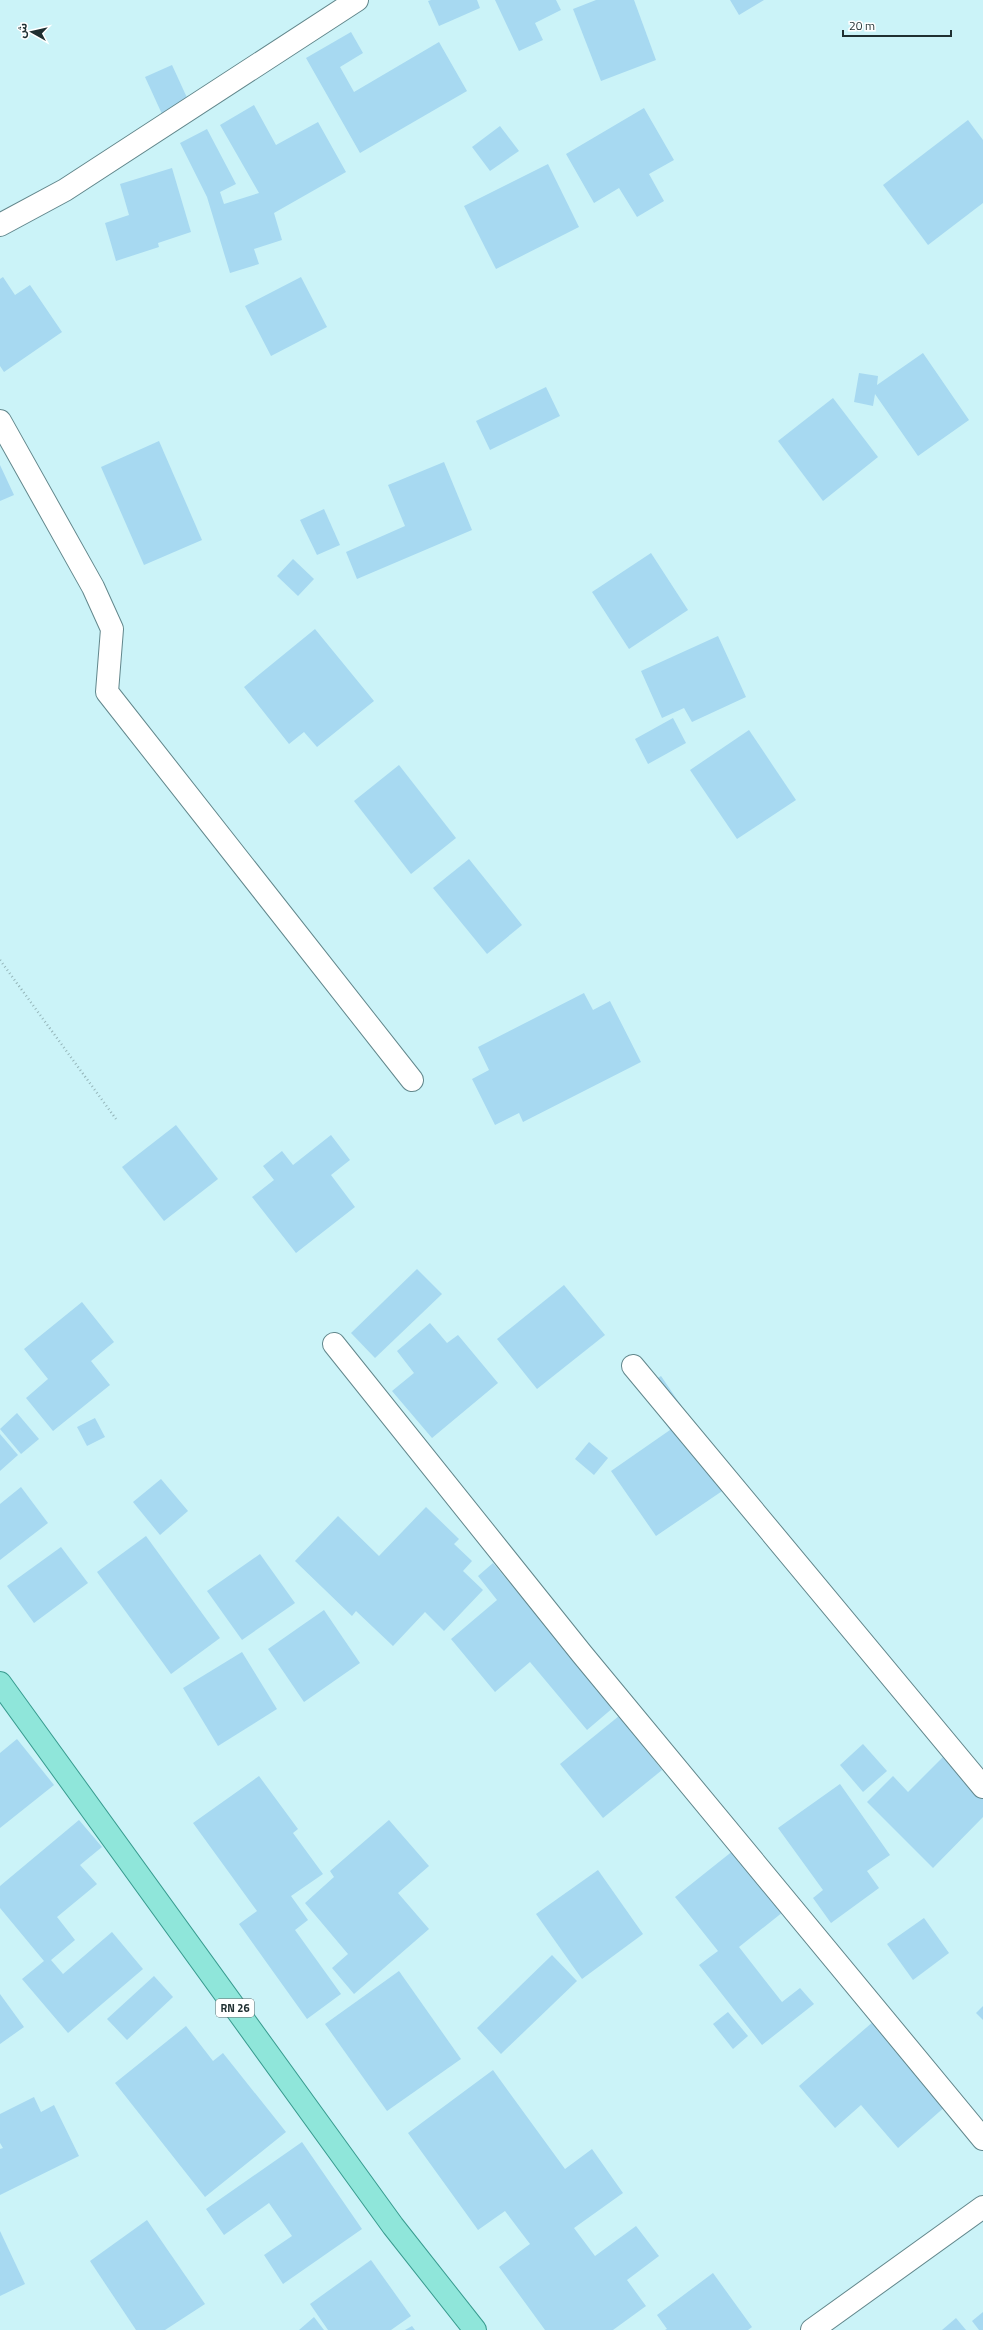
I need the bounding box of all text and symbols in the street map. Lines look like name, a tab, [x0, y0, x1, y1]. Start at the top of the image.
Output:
north arrow	[12, 12, 52, 52]
scale bar	[843, 12, 951, 38]
text: 20 m	[849, 16, 875, 35]
text: ش	[13, 22, 31, 39]
road number: RN 26	[216, 1999, 254, 2017]

